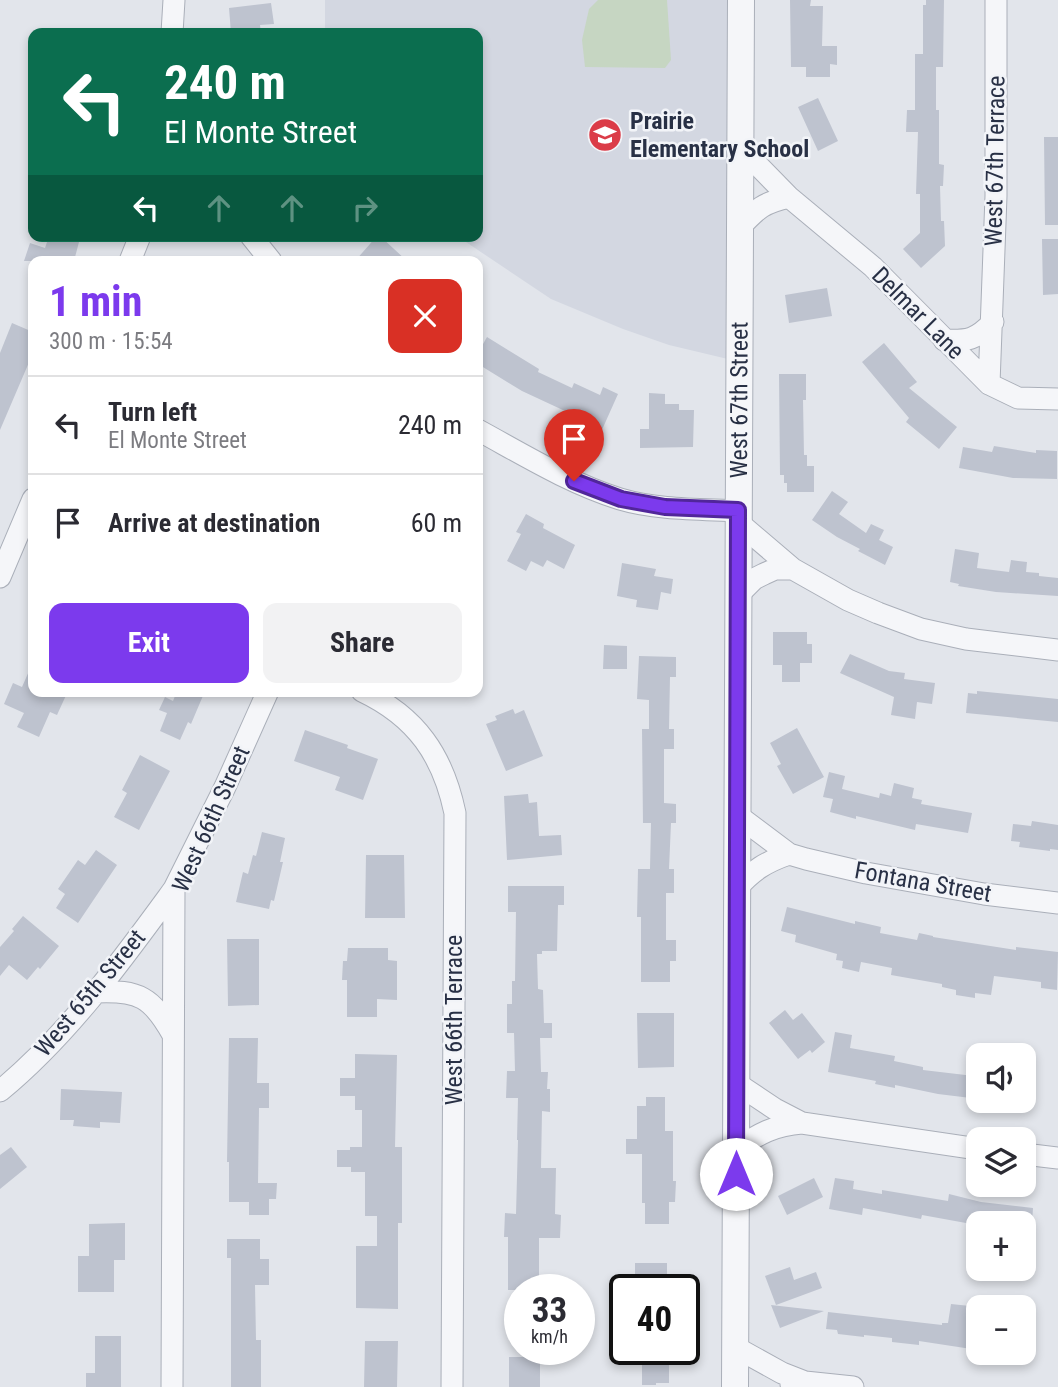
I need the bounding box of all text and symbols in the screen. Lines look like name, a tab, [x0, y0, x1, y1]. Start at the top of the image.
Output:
text: 240 m	[164, 54, 286, 111]
icon: left	[49, 56, 140, 147]
street label: West 67th Terrace	[980, 75, 1010, 247]
place label: Prairie Elementary School	[630, 107, 809, 163]
text: El Monte Street	[164, 113, 357, 151]
school or university icon: Prairie Elementary School	[586, 116, 624, 154]
icon: left	[127, 189, 165, 227]
icon: ahead	[200, 189, 238, 227]
icon: ahead	[273, 189, 311, 227]
icon: right	[346, 189, 384, 227]
street label: Delmar Lane	[866, 261, 970, 365]
text: 1 min	[49, 277, 142, 326]
button: close	[388, 279, 462, 353]
street label: West 67th Street	[725, 321, 754, 479]
text: 300 m · 15:54	[49, 328, 173, 355]
text: Turn left	[108, 397, 197, 427]
icon: left	[49, 406, 87, 444]
pin	[544, 409, 604, 481]
text: 240 m	[398, 410, 462, 440]
icon: arrive	[555, 420, 593, 458]
text: El Monte Street	[108, 427, 247, 454]
icon: arrive	[49, 504, 87, 542]
text: Arrive at destination	[108, 508, 320, 538]
text: 60 m	[411, 508, 462, 538]
button: Exit	[49, 603, 249, 683]
button: Share	[263, 603, 462, 683]
street label: West 66th Street	[166, 742, 256, 896]
street label: Fontana Street	[852, 856, 994, 908]
street label: West 65th Street	[29, 924, 151, 1062]
street label: West 66th Terrace	[440, 935, 468, 1105]
map controls	[966, 1043, 1036, 1365]
button: sound	[966, 1043, 1036, 1113]
button: layers	[966, 1127, 1036, 1197]
position arrow	[699, 1137, 773, 1211]
button: +	[966, 1211, 1036, 1281]
speed limit sign: 40	[609, 1274, 700, 1365]
text: 33	[532, 1290, 567, 1331]
button: −	[966, 1295, 1036, 1365]
text: km/h	[531, 1326, 568, 1347]

